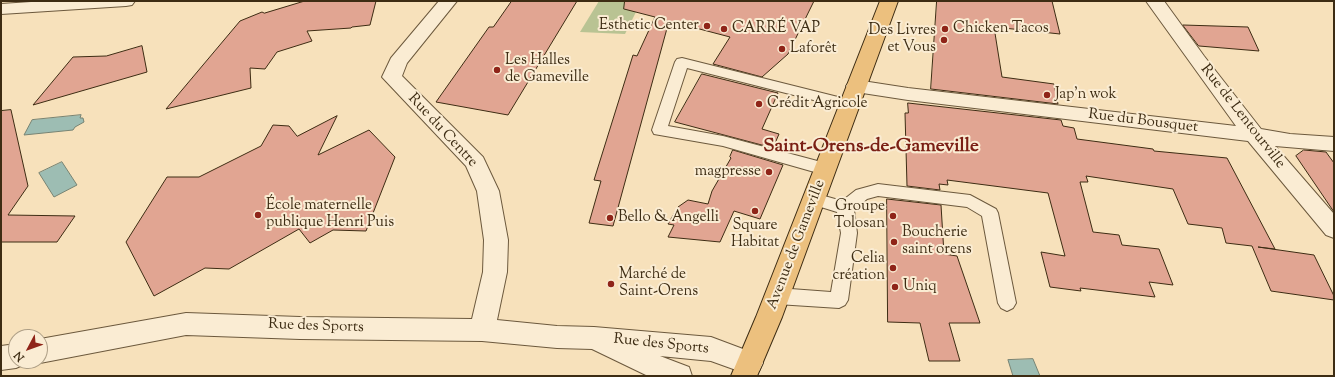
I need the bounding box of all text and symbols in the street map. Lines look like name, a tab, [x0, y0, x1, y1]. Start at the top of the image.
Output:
place label: Esthetic Center	[599, 17, 699, 35]
place label: CARRÉ VAP	[732, 20, 820, 38]
place label: Chicken Tacos	[953, 20, 1049, 38]
marker: Esthetic Center	[702, 21, 712, 31]
place label: Des Livres et Vous	[868, 22, 936, 57]
marker: CARRÉ VAP	[719, 24, 729, 34]
marker: Chicken Tacos	[940, 24, 950, 34]
marker: Des Livres et Vous	[939, 35, 949, 45]
place label: Laforêt	[790, 40, 837, 58]
marker: Laforêt	[777, 44, 787, 54]
place label: Les Halles de Gameville	[505, 52, 589, 87]
street label: Rue de Lentourville	[1196, 61, 1288, 173]
marker: Les Halles de Gameville	[492, 65, 502, 75]
place label: Jap'n wok	[1055, 86, 1117, 104]
street label: Rue du Centre	[403, 90, 481, 172]
marker: Jap'n wok	[1042, 90, 1052, 100]
place label: Crédit Agricole	[767, 95, 867, 113]
marker: Crédit Agricole	[754, 99, 764, 109]
street label: Rue du Bousquet	[1087, 106, 1199, 138]
district label: Saint-Orens-de-Gameville	[763, 137, 979, 159]
place label: magpresse	[695, 163, 761, 181]
marker: magpresse	[764, 167, 774, 177]
street label: Avenue de Gameville	[764, 178, 830, 312]
place label: École maternelle publique Henri Puis	[266, 197, 394, 232]
place label: Groupe Tolosan	[834, 198, 885, 233]
marker: Square Habitat	[750, 206, 760, 216]
place label: Bello & Angelli	[618, 209, 719, 227]
marker: École maternelle publique Henri Puis	[253, 210, 263, 220]
marker: Groupe Tolosan	[888, 211, 898, 221]
marker: Bello & Angelli	[605, 213, 615, 223]
place label: Square Habitat	[731, 217, 779, 252]
place label: Boucherie saint orens	[902, 224, 972, 259]
marker: Boucherie saint orens	[889, 237, 899, 247]
place label: Celia création	[832, 250, 885, 285]
marker: Celia création	[888, 263, 898, 273]
place label: Marché de Saint-Orens	[619, 266, 698, 301]
place label: Uniq	[903, 278, 937, 296]
marker: Marché de Saint-Orens	[606, 279, 616, 289]
marker: Uniq	[890, 282, 900, 292]
street label: Rue des Sports	[268, 316, 364, 338]
north arrow	[8, 329, 48, 369]
street label: Rue des Sports	[612, 331, 710, 359]
text: N	[11, 348, 29, 365]

